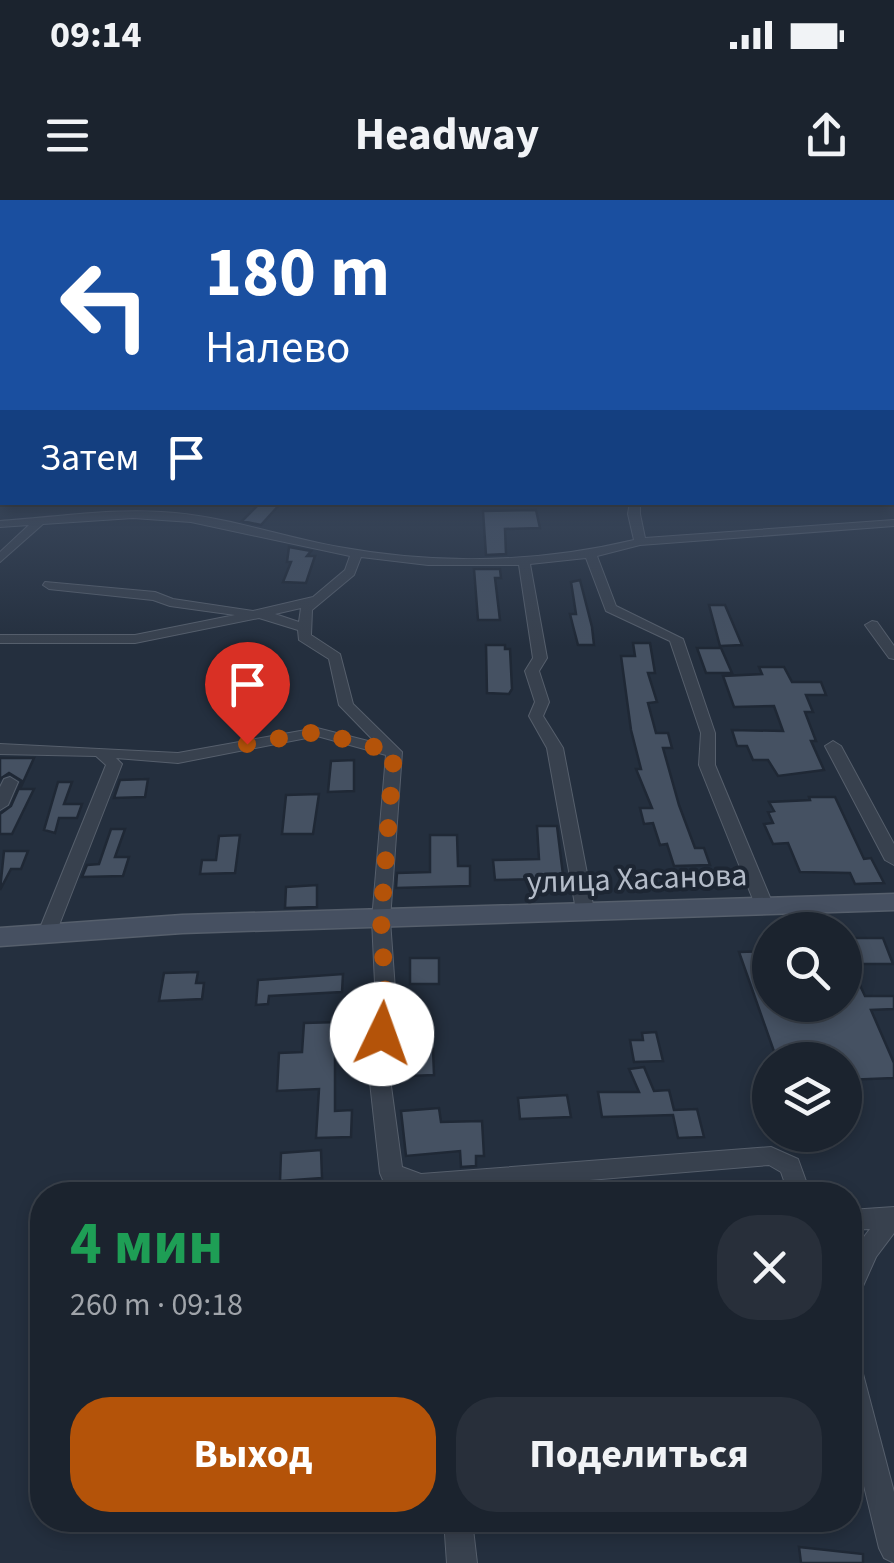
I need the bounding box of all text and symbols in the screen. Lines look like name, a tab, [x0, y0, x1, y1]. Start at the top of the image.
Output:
text: 09:14	[50, 8, 142, 62]
text: Headway	[355, 103, 539, 167]
icon: menu	[40, 108, 95, 163]
icon: share	[799, 108, 854, 163]
text: 180 m	[205, 223, 390, 323]
icon: left	[40, 240, 170, 370]
text: Налево	[205, 316, 351, 380]
icon: arrive	[159, 430, 214, 485]
text: Затем	[40, 431, 139, 485]
pin	[205, 642, 290, 745]
icon: arrive	[220, 657, 275, 712]
street label: улица Хасанова	[526, 852, 748, 906]
map controls	[752, 912, 862, 1152]
button: search	[752, 912, 862, 1022]
position arrow	[330, 982, 434, 1086]
button: layers	[752, 1042, 862, 1152]
text: 4 мин	[70, 1202, 223, 1287]
button: close	[717, 1215, 822, 1320]
text: 260 m · 09:18	[70, 1282, 243, 1328]
button: Выход	[70, 1397, 436, 1512]
button: Поделиться	[456, 1397, 822, 1512]

